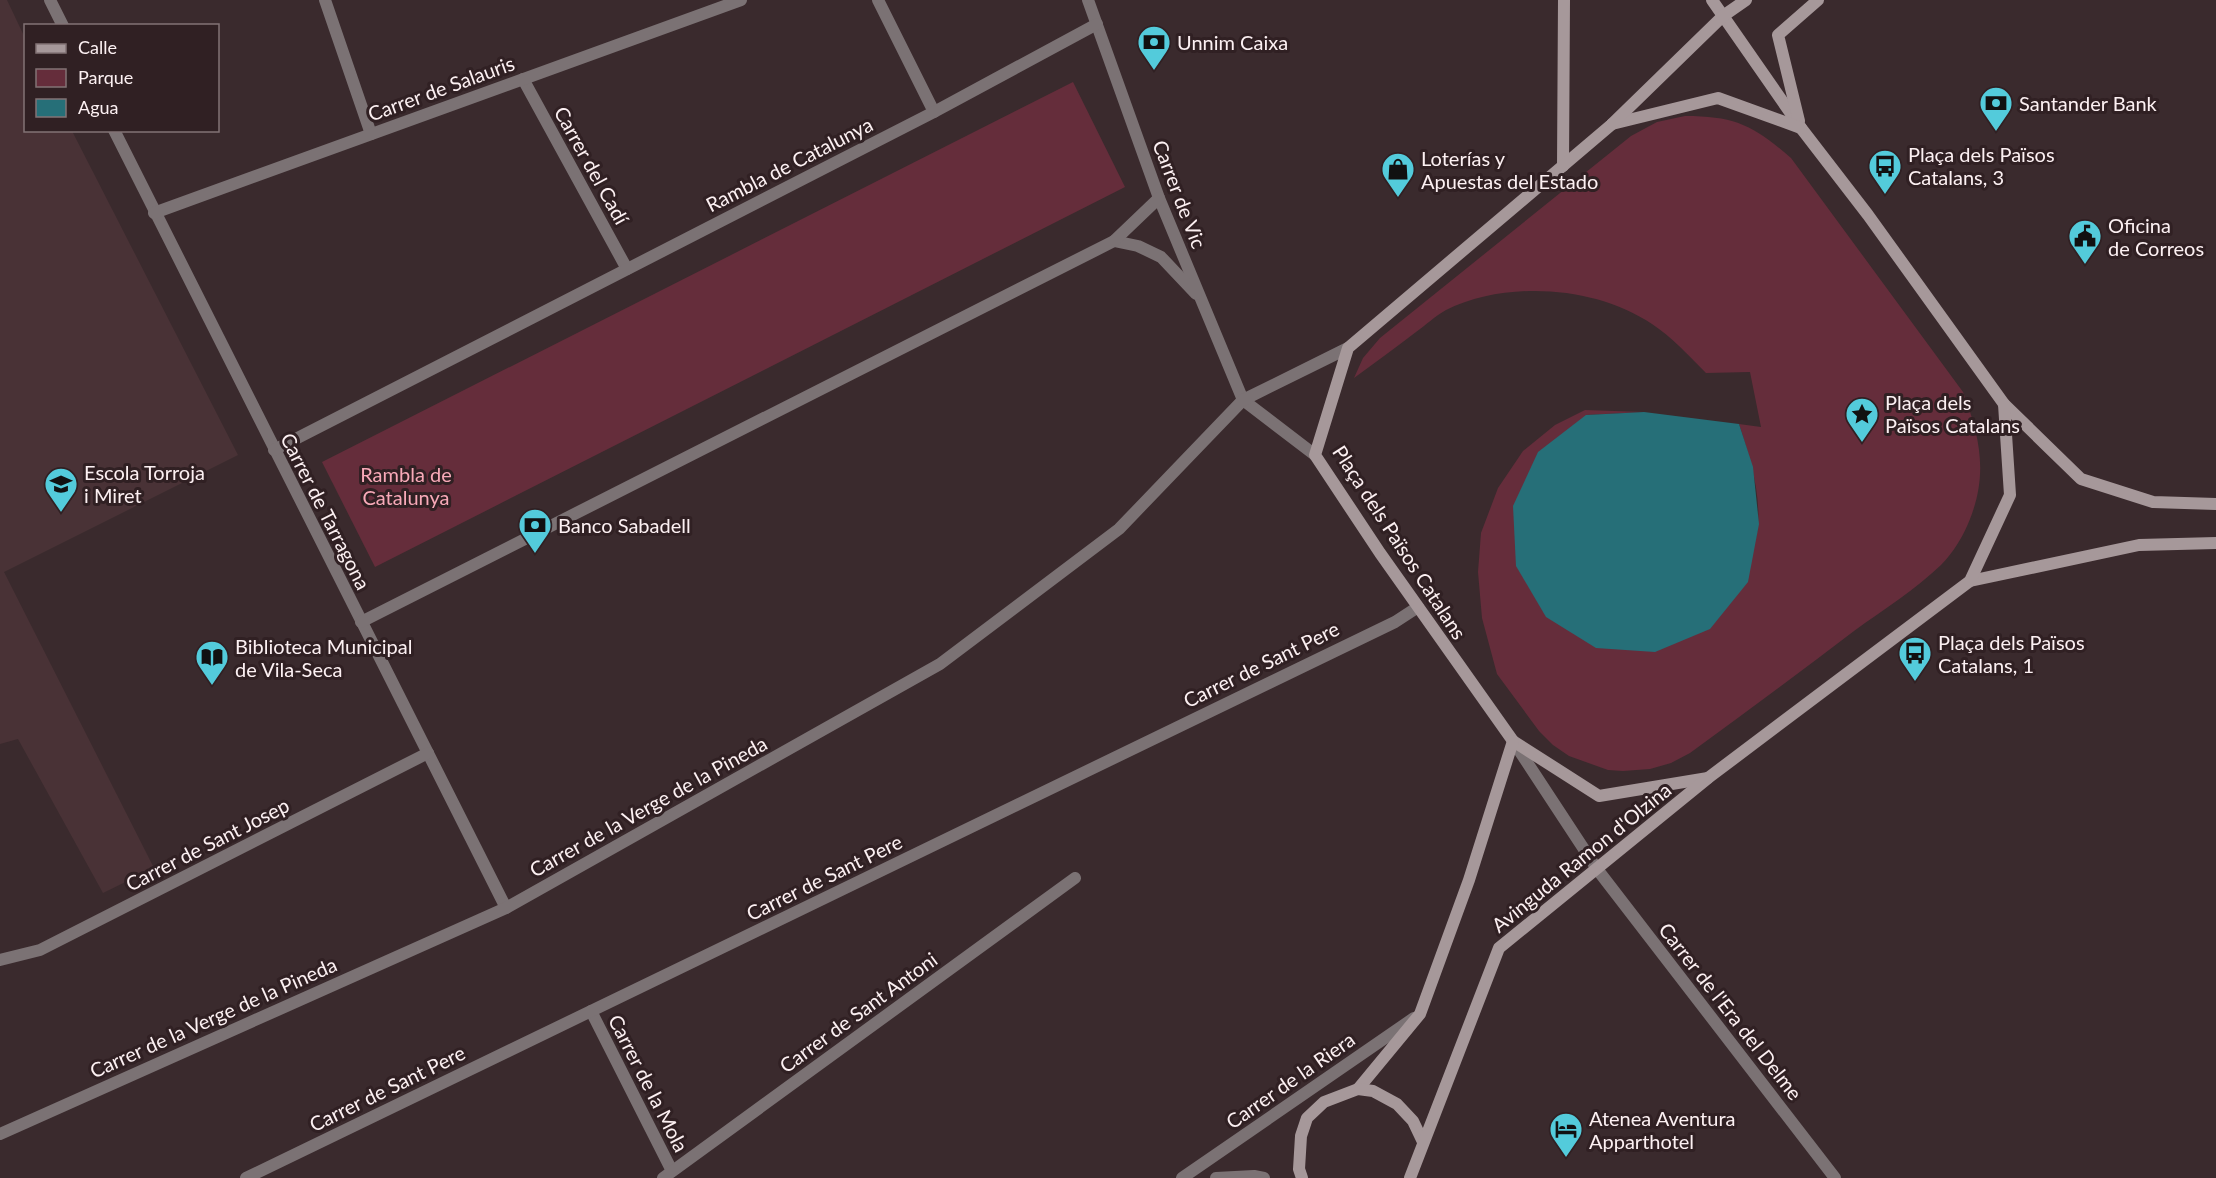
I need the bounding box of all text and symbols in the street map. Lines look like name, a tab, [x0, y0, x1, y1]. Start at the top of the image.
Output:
legend	[24, 24, 219, 132]
bank icon: Unnim Caixa	[1136, 24, 1172, 71]
place label: Unnim Caixa	[1177, 30, 1288, 54]
text: Calle	[78, 36, 117, 58]
street label: Carrer de Salauris	[365, 50, 517, 126]
text: Parque	[78, 66, 133, 88]
bank icon: Santander Bank	[1978, 85, 2014, 132]
place label: Santander Bank	[2019, 91, 2158, 115]
text: Agua	[78, 96, 119, 118]
street label: Carrer del Cadí	[550, 102, 635, 229]
street label: Rambla de Catalunya	[702, 112, 876, 216]
street label: Carrer de Vic	[1148, 136, 1212, 252]
place label: Plaça dels Països Catalans, 3	[1908, 142, 2055, 189]
place label: Loterías y Apuestas del Estado	[1421, 146, 1598, 193]
bus stop icon: Plaça dels Països Catalans, 3	[1867, 148, 1903, 195]
shop icon: Loterías y Apuestas del Estado	[1380, 151, 1416, 198]
place label: Oficina de Correos	[2108, 213, 2204, 260]
public building icon: Oficina de Correos	[2067, 218, 2103, 265]
place label: Plaça dels Països Catalans	[1885, 390, 2020, 437]
place icon: Plaça dels Països Catalans	[1844, 396, 1880, 443]
street label: Carrer de Tarragona	[276, 429, 376, 593]
street label: Plaça dels Països Catalans	[1328, 440, 1472, 644]
place label: Escola Torroja i Miret	[84, 460, 205, 507]
park label: Rambla de Catalunya	[360, 462, 452, 509]
school or university icon: Escola Torroja i Miret	[43, 466, 79, 513]
bank icon: Banco Sabadell	[517, 507, 553, 554]
place label: Banco Sabadell	[558, 513, 691, 537]
street label: Carrer de Sant Pere	[1179, 616, 1343, 712]
place label: Plaça dels Països Catalans, 1	[1938, 630, 2085, 677]
place label: Biblioteca Municipal de Vila-Seca	[235, 634, 412, 681]
bus stop icon: Plaça dels Països Catalans, 1	[1897, 635, 1933, 682]
library icon: Biblioteca Municipal de Vila-Seca	[194, 639, 230, 686]
street label: Carrer de la Verge de la Pineda	[525, 731, 771, 881]
street label: Avinguda Ramon d'Olzina	[1486, 777, 1676, 937]
street label: Carrer de Sant Josep	[121, 792, 293, 896]
street label: Carrer de Sant Pere	[742, 829, 906, 925]
street label: Carrer de l'Era del Delme	[1654, 918, 1808, 1104]
street label: Carrer de Sant Antoni	[774, 947, 942, 1077]
street label: Carrer de la Verge de la Pineda	[86, 952, 340, 1082]
street label: Carrer de la Mola	[604, 1010, 694, 1156]
street label: Carrer de la Riera	[1221, 1027, 1359, 1133]
street label: Carrer de Sant Pere	[305, 1040, 469, 1136]
place label: Atenea Aventura Apparthotel	[1589, 1106, 1735, 1153]
hotel icon: Atenea Aventura Apparthotel	[1548, 1111, 1584, 1158]

